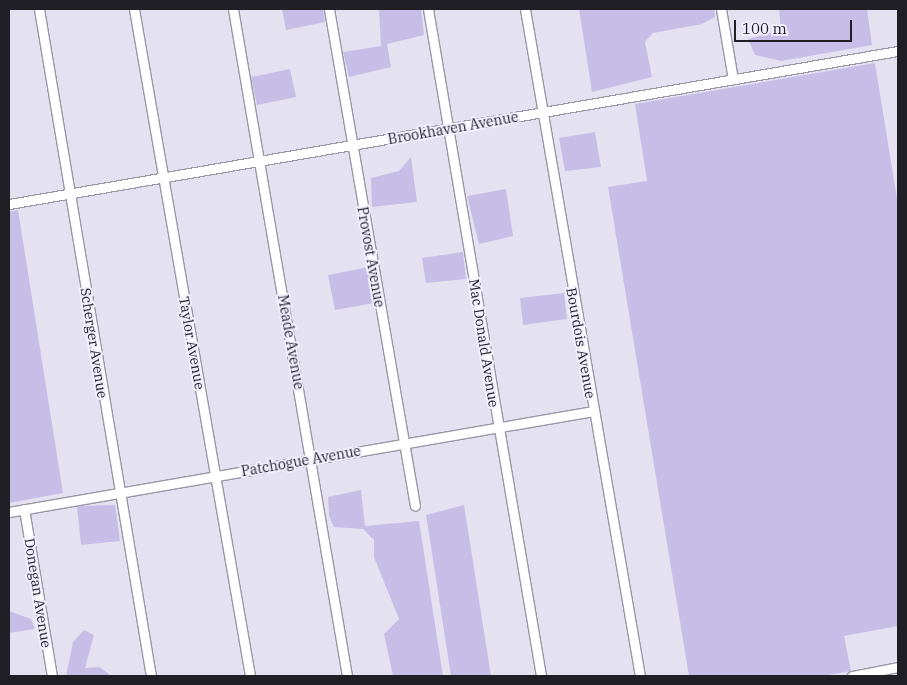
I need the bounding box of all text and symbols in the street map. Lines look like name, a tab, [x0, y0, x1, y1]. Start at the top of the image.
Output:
scale bar	[737, 10, 854, 42]
text: 100 m	[742, 19, 787, 38]
street label: Brookhaven Avenue	[386, 108, 520, 148]
street label: Provost Avenue	[354, 205, 388, 309]
street label: Mac Donald Avenue	[466, 278, 502, 408]
street label: Bourdois Avenue	[563, 286, 599, 400]
street label: Scherger Avenue	[77, 287, 111, 399]
street label: Meade Avenue	[274, 293, 308, 391]
street label: Taylor Avenue	[176, 295, 208, 391]
street label: Patchogue Avenue	[240, 442, 362, 480]
street label: Donegan Avenue	[21, 537, 55, 649]

